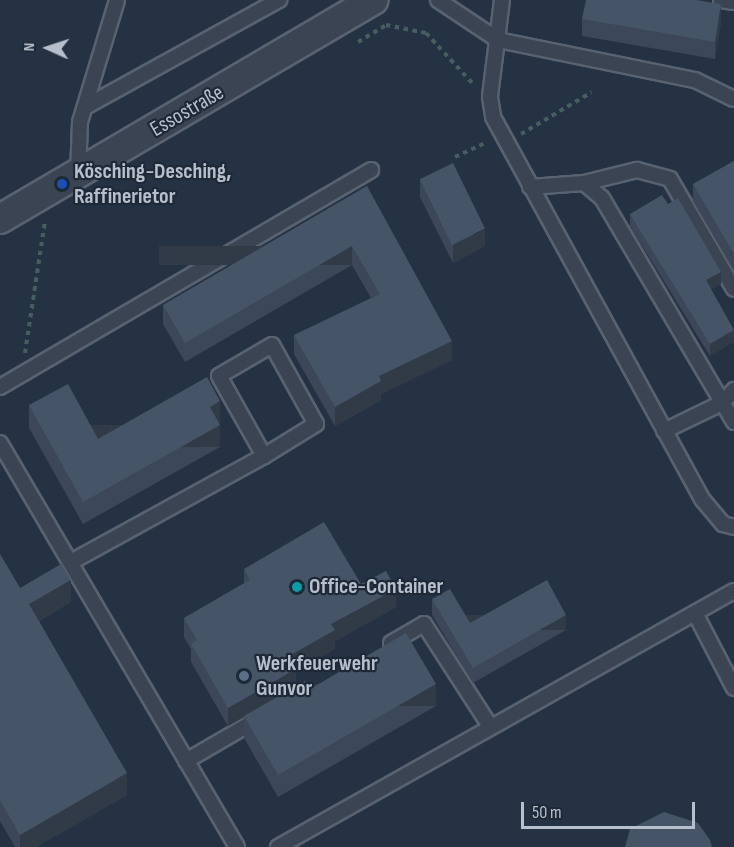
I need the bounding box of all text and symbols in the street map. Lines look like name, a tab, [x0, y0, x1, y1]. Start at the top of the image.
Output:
north arrow	[18, 18, 78, 78]
text: N	[20, 42, 39, 52]
street label: Essostraße	[145, 79, 229, 143]
place label: Kösching-Desching, Raffinerietor	[74, 158, 231, 210]
marker: Kösching-Desching, Raffinerietor	[55, 177, 69, 191]
place label: Office-Container	[309, 574, 443, 600]
marker: Office-Container	[290, 580, 304, 594]
place label: Werkfeuerwehr Gunvor	[256, 650, 378, 702]
marker: Werkfeuerwehr Gunvor	[237, 669, 251, 683]
scale bar	[524, 790, 698, 828]
text: 50 m	[532, 802, 562, 823]

